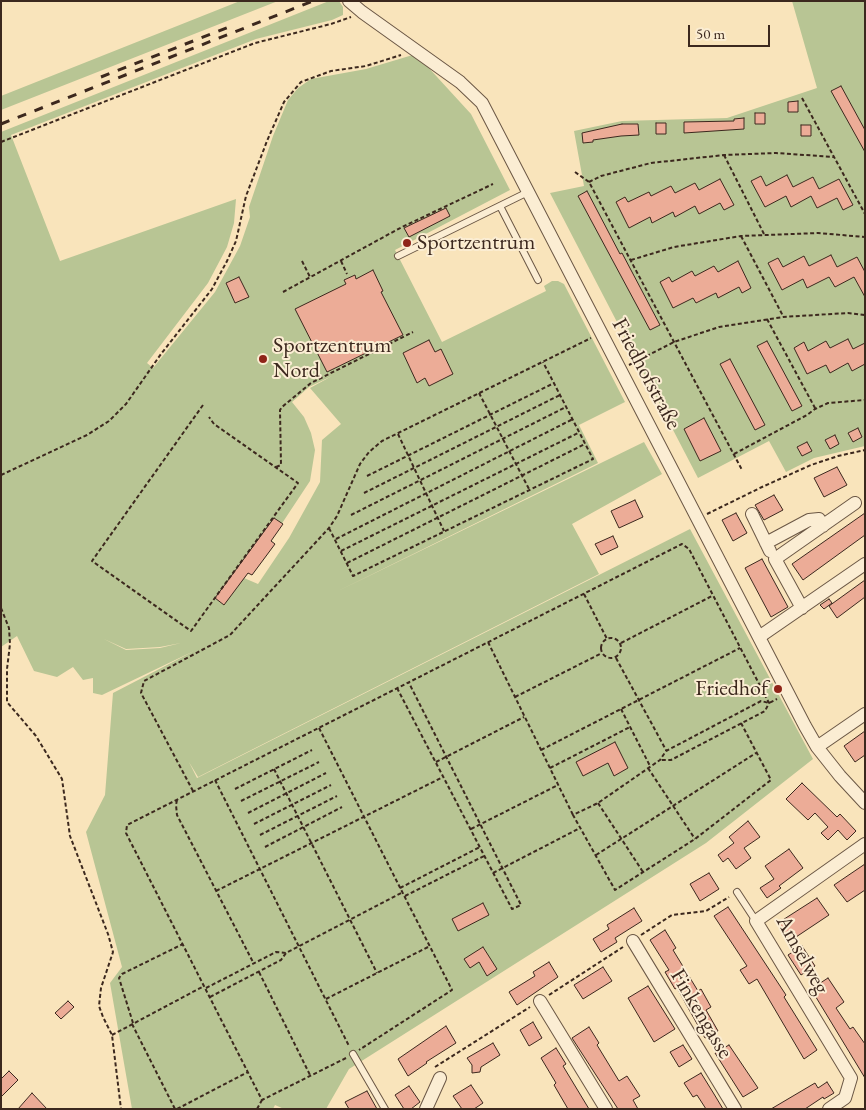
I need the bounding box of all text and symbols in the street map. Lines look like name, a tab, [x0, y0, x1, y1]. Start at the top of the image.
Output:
scale bar	[691, 15, 774, 47]
text: 50 m	[696, 24, 725, 43]
place label: Sportzentrum	[417, 230, 535, 256]
marker: Sportzentrum	[401, 237, 413, 249]
street label: Friedhofstraße	[606, 314, 686, 434]
place label: Sportzentrum Nord	[273, 333, 391, 384]
marker: Sportzentrum Nord	[257, 353, 269, 365]
place label: Friedhof	[695, 676, 768, 702]
marker: Friedhof	[772, 683, 784, 695]
street label: Amselweg	[770, 911, 834, 999]
street label: Finkengasse	[664, 964, 738, 1064]

